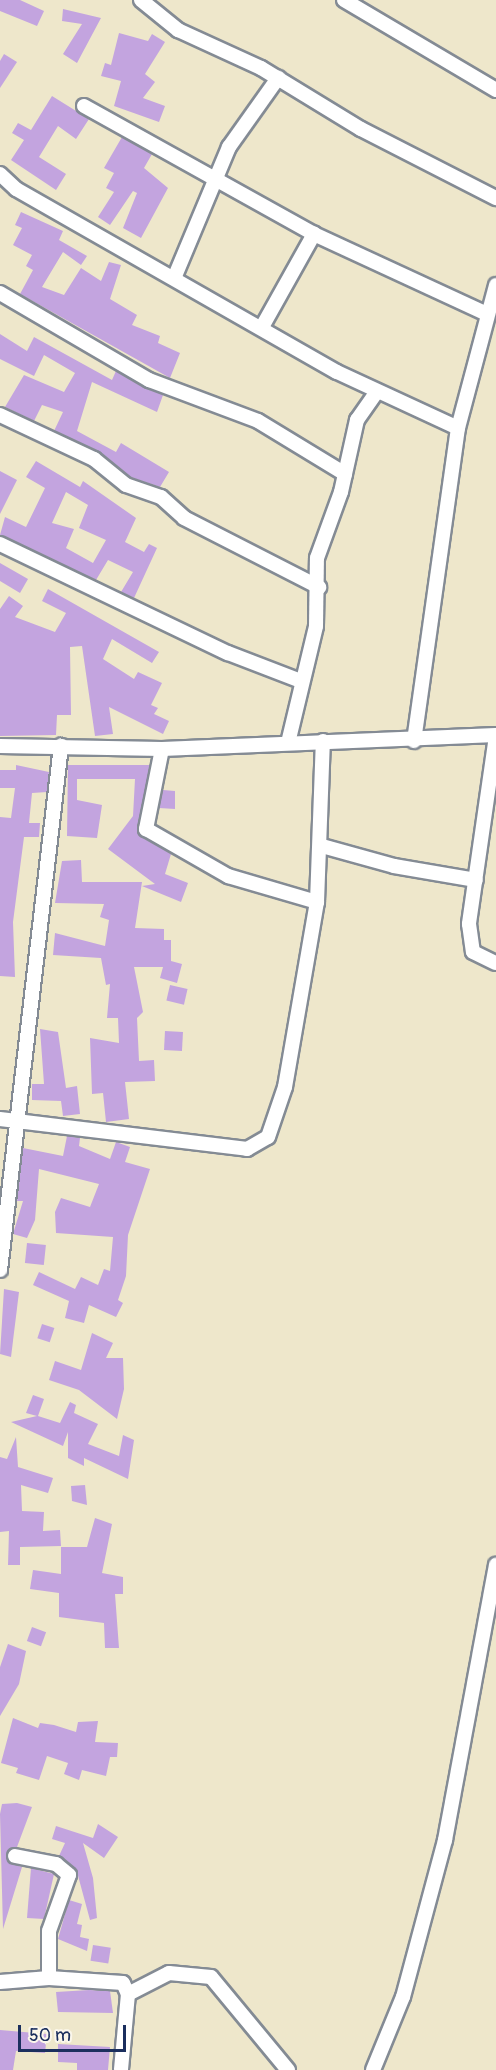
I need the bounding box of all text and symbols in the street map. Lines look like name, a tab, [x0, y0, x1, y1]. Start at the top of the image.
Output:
scale bar	[21, 2013, 129, 2051]
text: 50 m	[29, 2024, 71, 2047]

